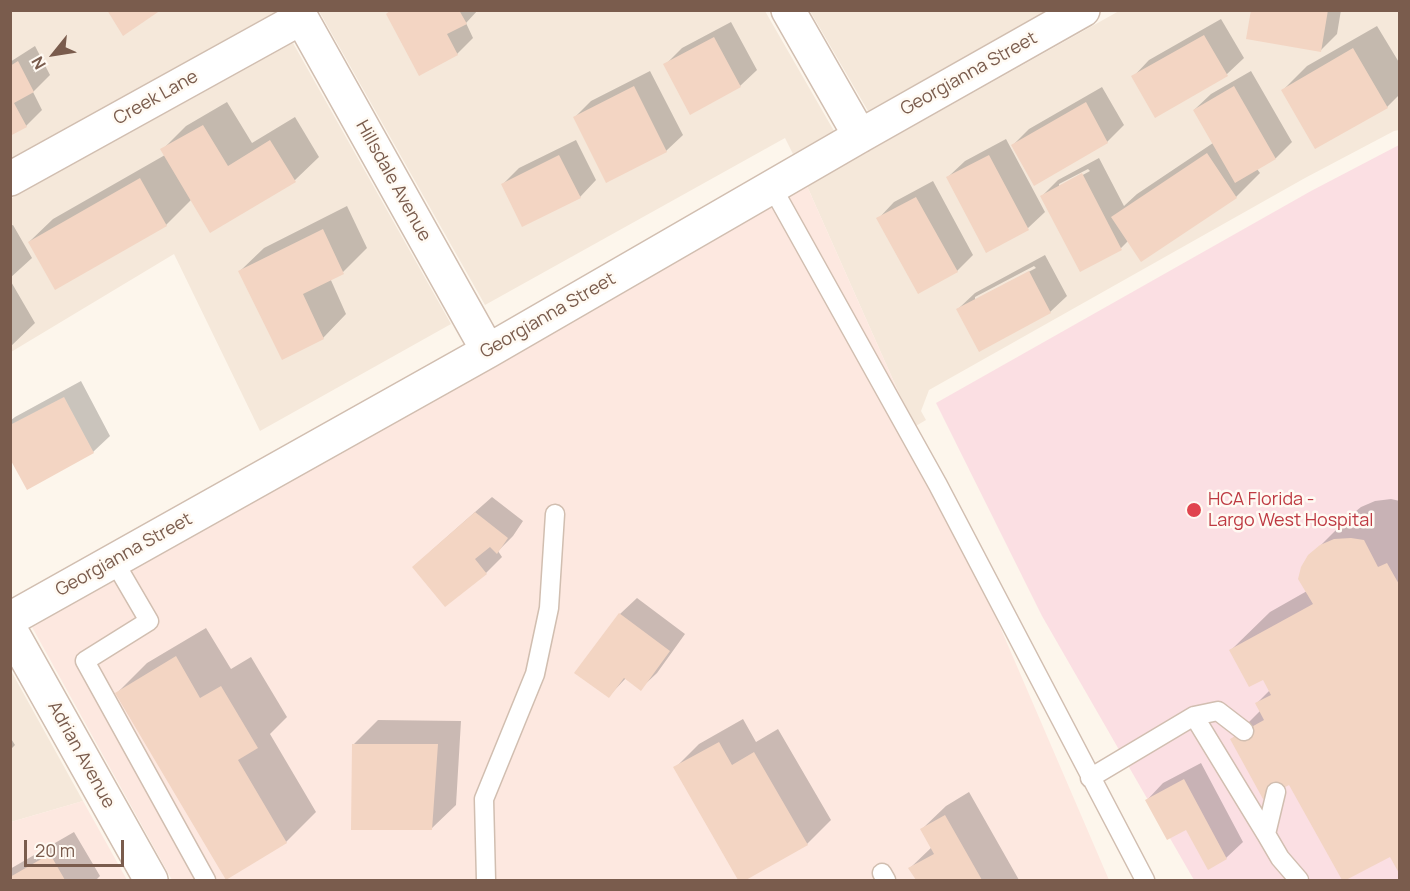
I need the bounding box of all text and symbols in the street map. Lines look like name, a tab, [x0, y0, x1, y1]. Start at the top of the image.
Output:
north arrow	[24, 24, 84, 84]
street label: Georgianna Street	[897, 28, 1041, 120]
text: N	[26, 53, 51, 73]
street label: Creek Lane	[110, 66, 202, 130]
street label: Hillsdale Avenue	[351, 117, 435, 245]
street label: Georgianna Street	[476, 268, 620, 364]
place label: HCA Florida - Largo West Hospital	[1208, 489, 1373, 532]
marker: HCA Florida - Largo West Hospital	[1185, 501, 1203, 519]
street label: Georgianna Street	[52, 509, 196, 601]
street label: Adrian Avenue	[43, 698, 119, 812]
scale bar	[27, 828, 128, 866]
text: 20 m	[35, 838, 75, 862]

